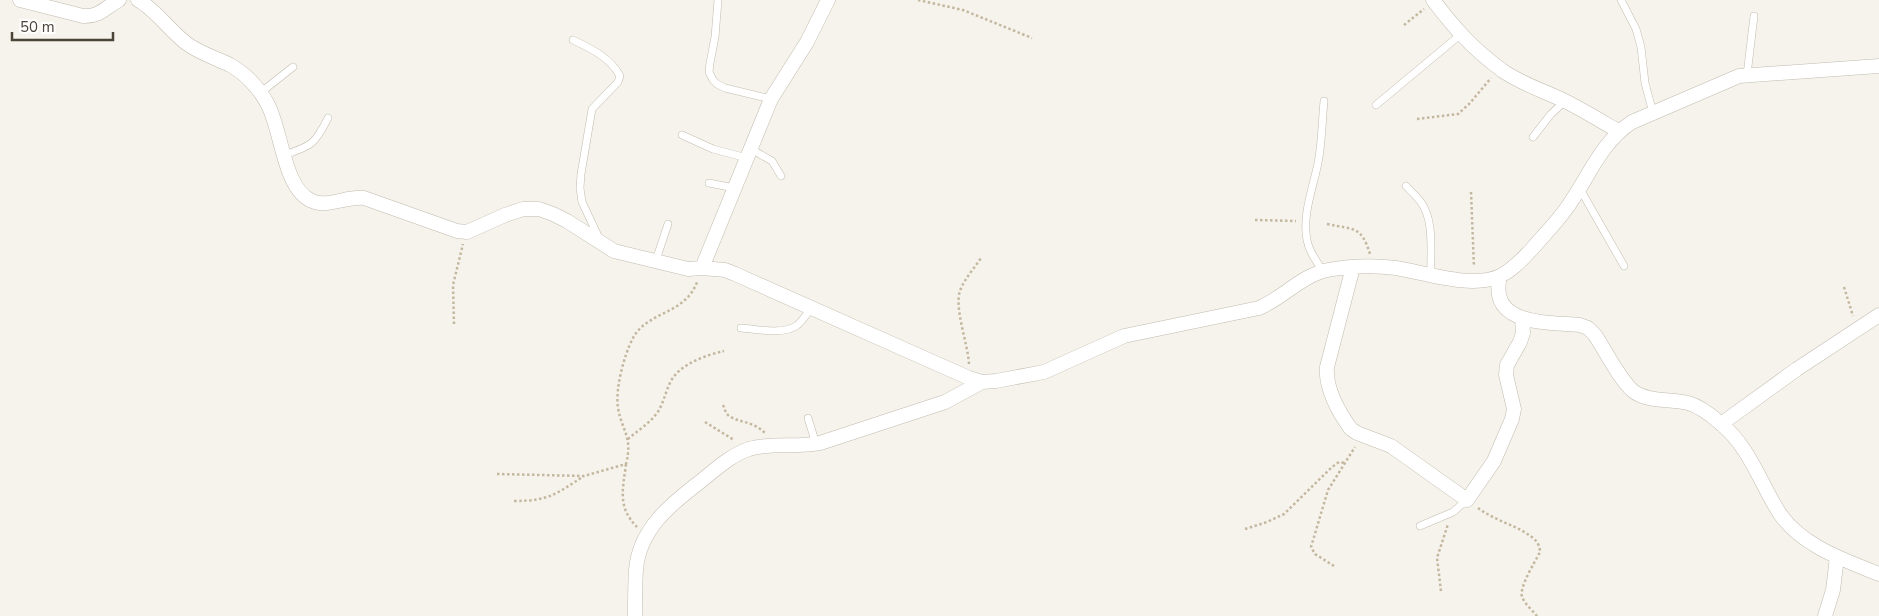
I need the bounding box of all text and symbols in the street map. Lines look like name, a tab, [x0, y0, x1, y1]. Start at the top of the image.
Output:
scale bar	[12, 10, 114, 42]
text: 50 m	[20, 17, 55, 37]

